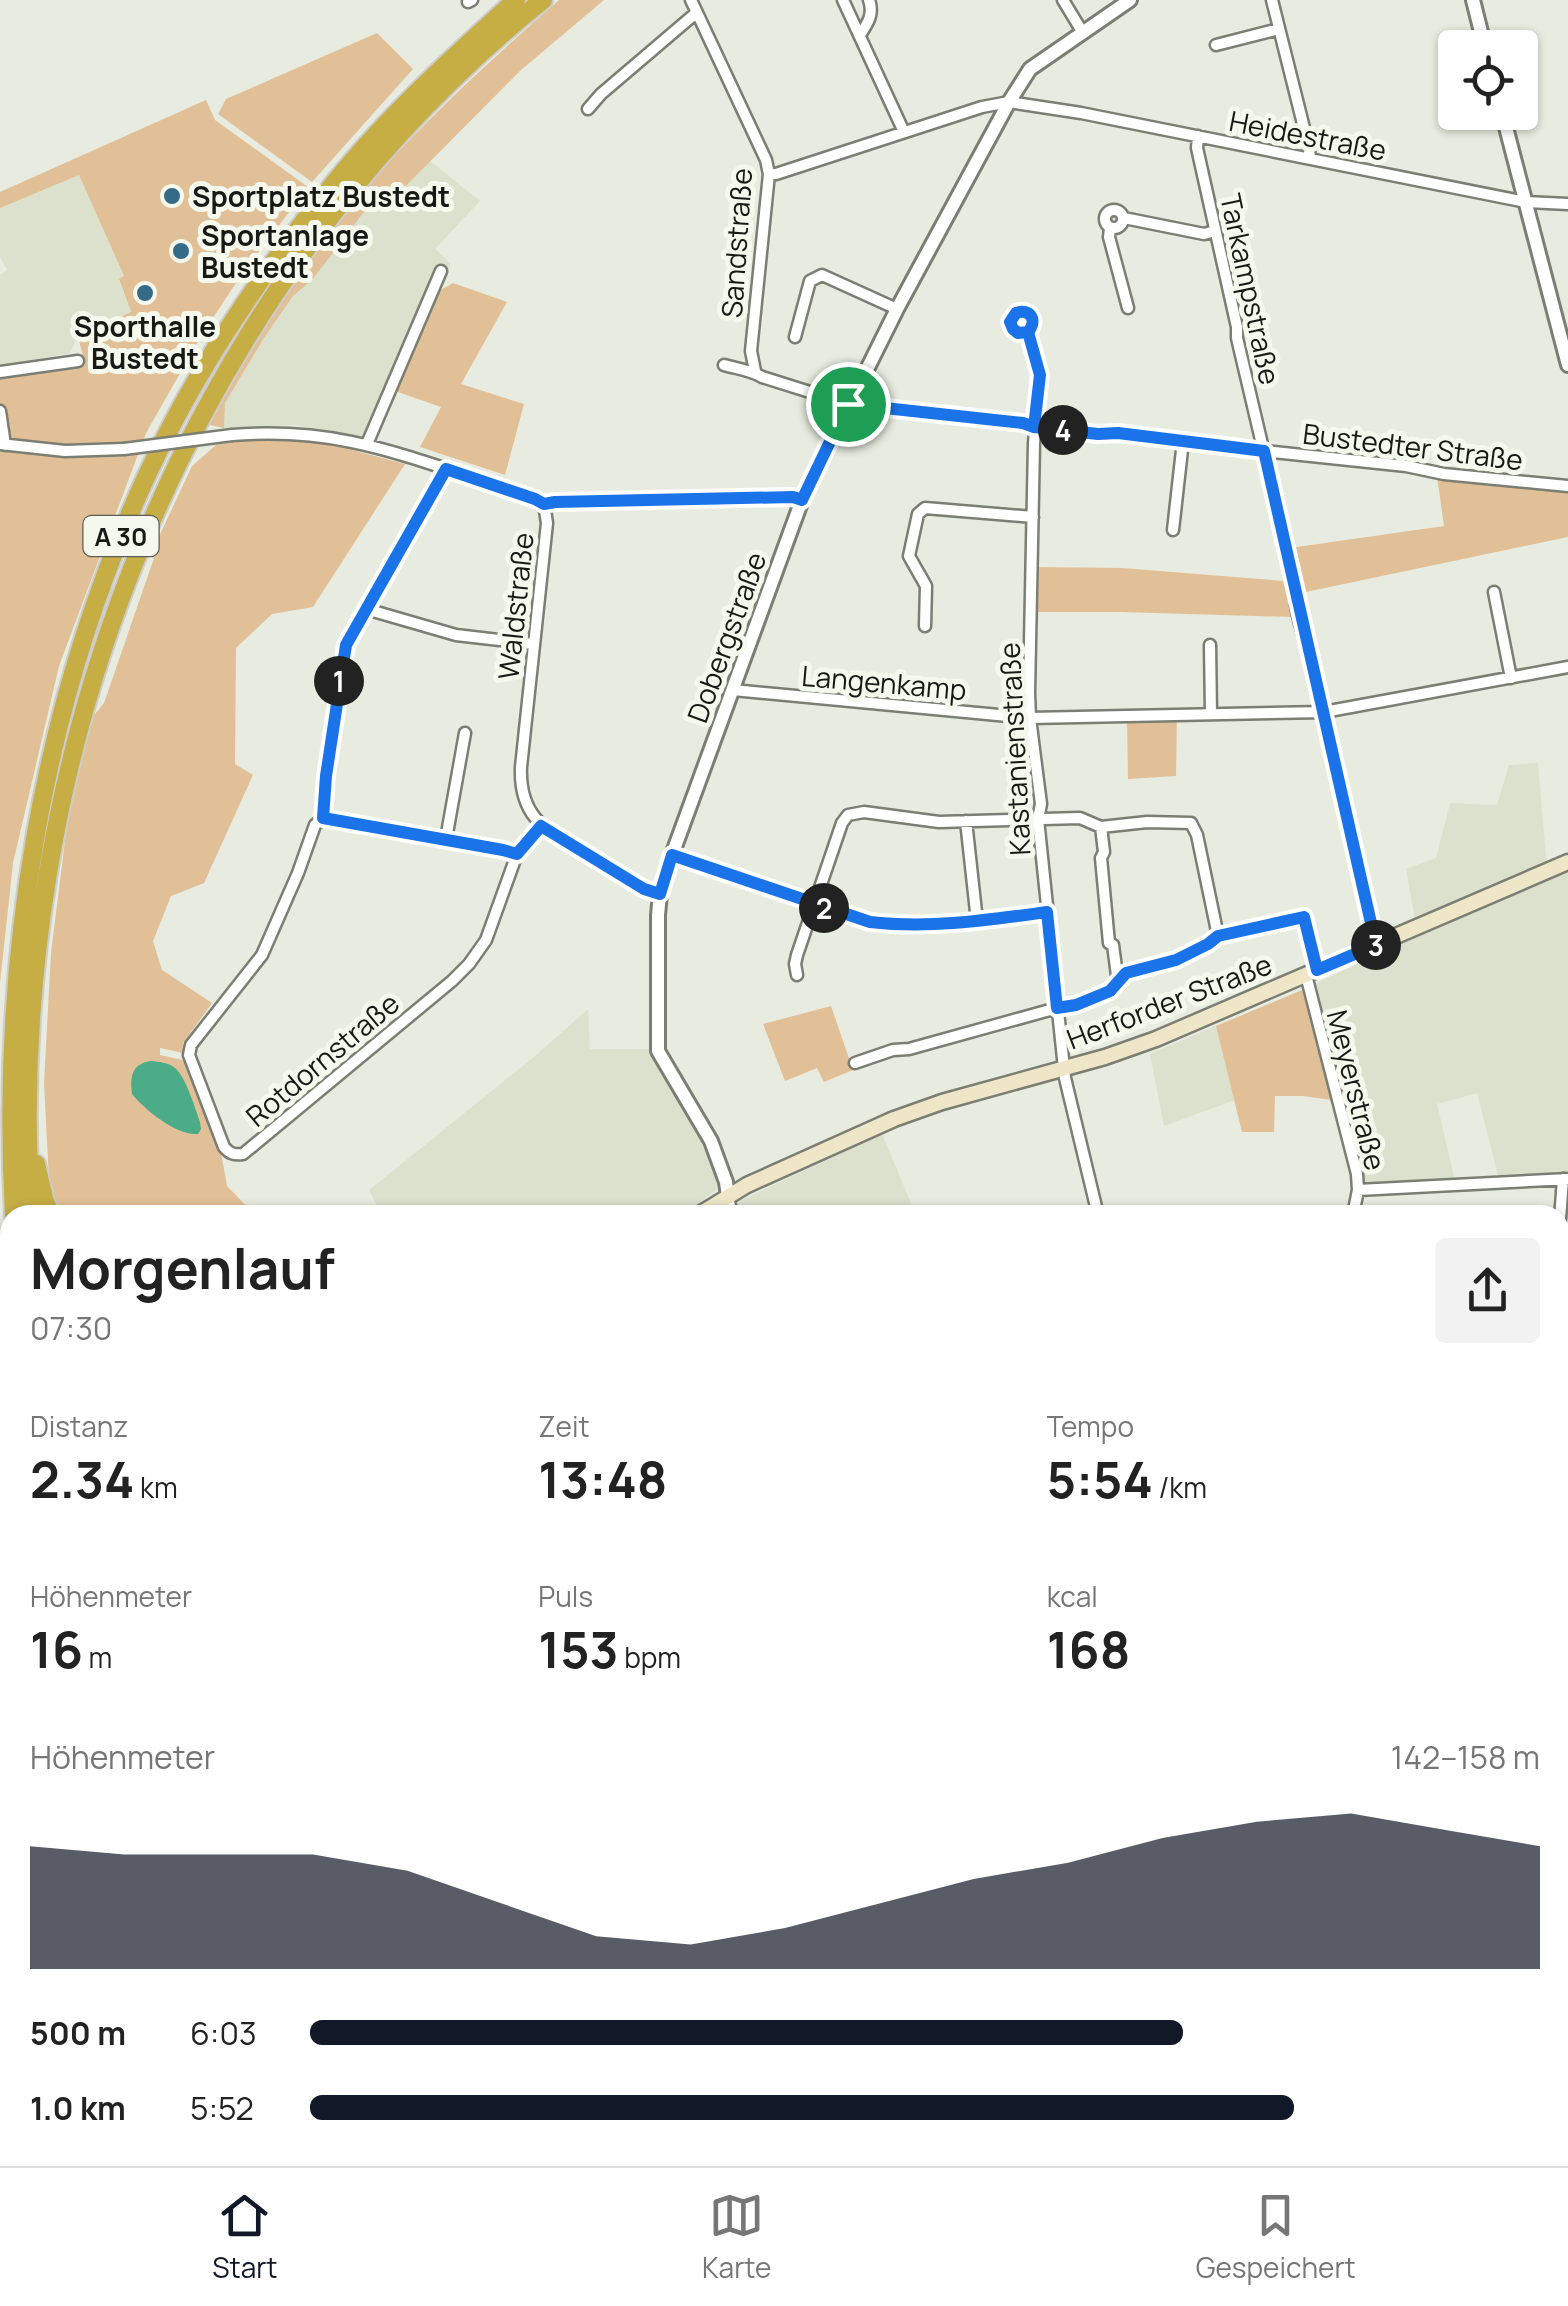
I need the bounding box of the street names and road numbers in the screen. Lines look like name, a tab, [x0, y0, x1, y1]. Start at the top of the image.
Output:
street label: Heidestraße	[1226, 101, 1390, 169]
street label: Sandstraße	[712, 167, 760, 319]
street label: Tarkampstraße	[1212, 190, 1290, 388]
street label: Bustedter Straße	[1301, 414, 1525, 478]
road number: A 30	[84, 516, 158, 556]
street label: Waldstraße	[488, 531, 542, 681]
street label: Dobergstraße	[678, 547, 774, 727]
street label: Kastanienstraße	[989, 641, 1039, 857]
street label: Langenkamp	[800, 656, 968, 708]
street label: Herforder Straße	[1061, 944, 1277, 1058]
street label: Rotdornstraße	[237, 984, 407, 1134]
street label: Meyerstraße	[1319, 1006, 1395, 1174]

